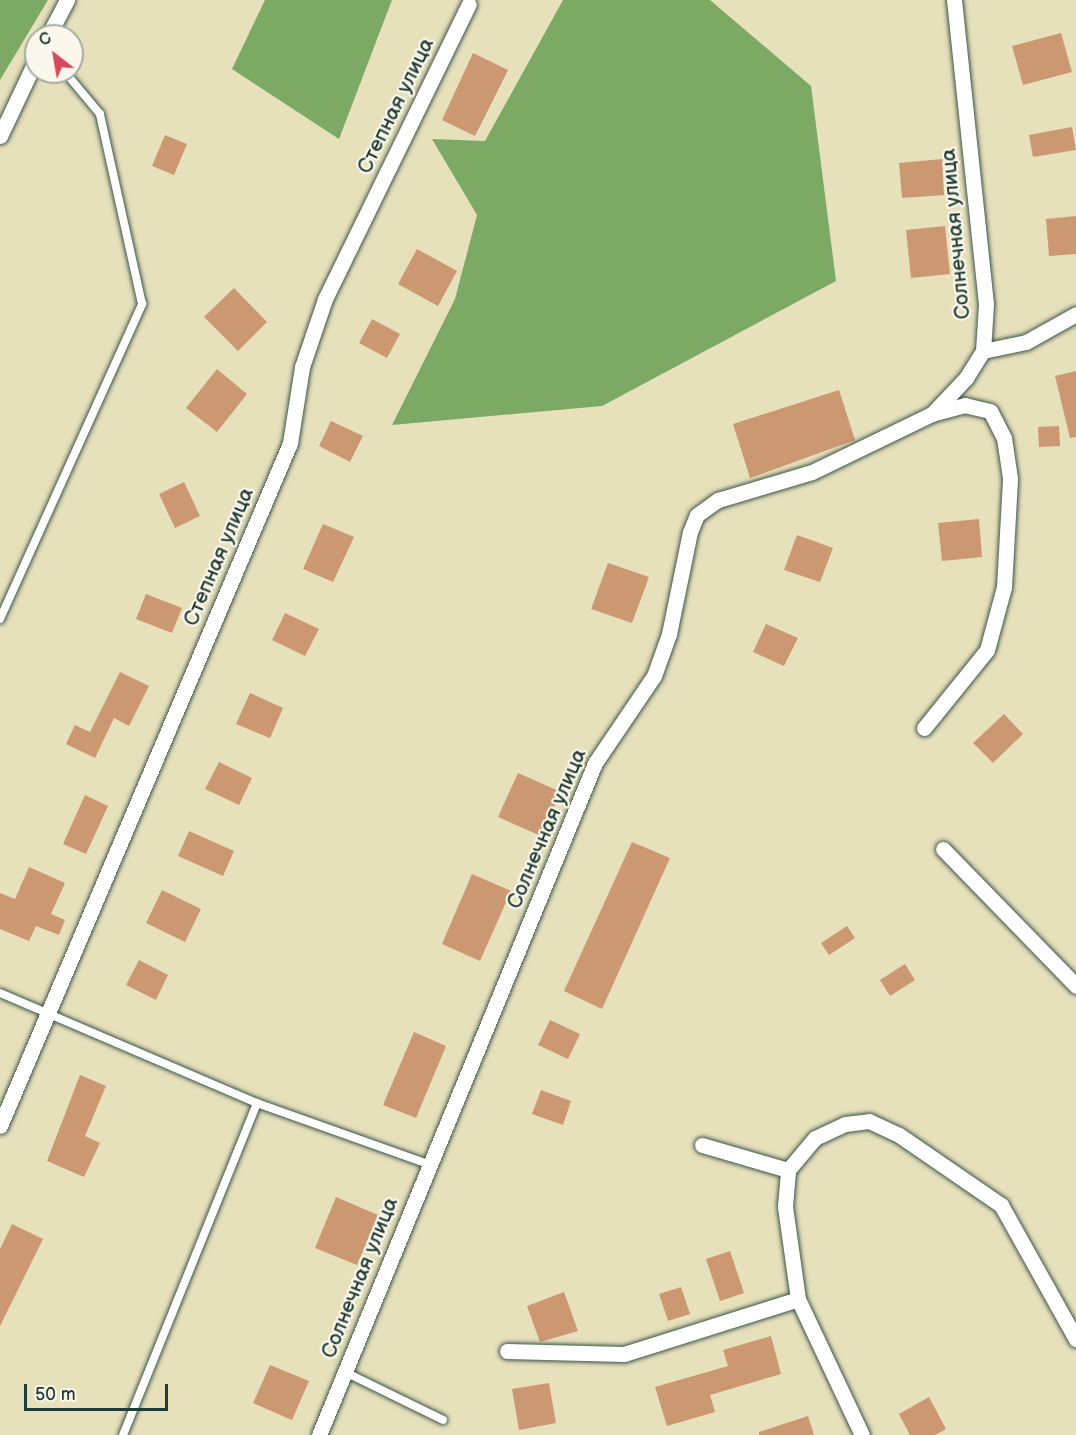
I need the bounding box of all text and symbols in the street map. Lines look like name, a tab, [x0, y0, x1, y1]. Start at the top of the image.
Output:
north arrow	[24, 24, 84, 84]
text: С	[36, 29, 55, 51]
street label: Степная улица	[352, 34, 440, 178]
street label: Солнечная улица	[936, 148, 976, 320]
street label: Степная улица	[179, 484, 259, 630]
street label: Солнечная улица	[502, 745, 592, 913]
street label: Солнечная улица	[316, 1194, 404, 1362]
scale bar	[27, 1372, 171, 1410]
text: 50 m	[35, 1384, 76, 1405]

